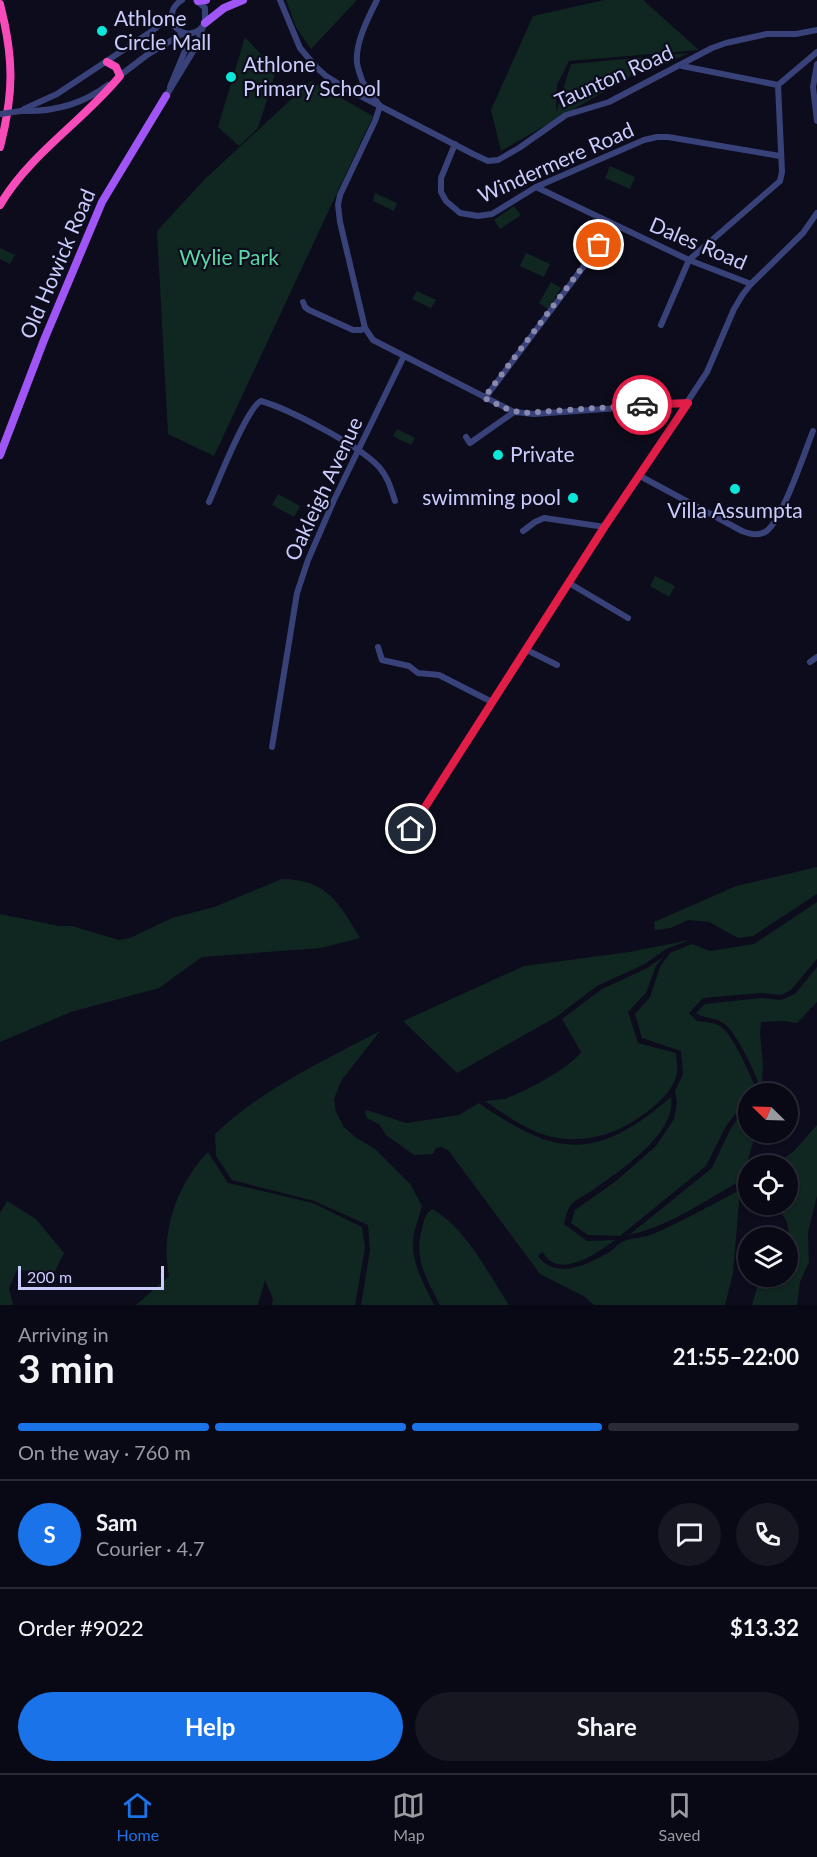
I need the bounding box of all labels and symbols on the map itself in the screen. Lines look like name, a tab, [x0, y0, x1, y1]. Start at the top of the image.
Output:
place label: Athlone Circle Mall	[114, 5, 211, 54]
marker: Athlone Circle Mall	[95, 24, 109, 38]
street label: Taunton Road	[550, 38, 676, 113]
place label: Athlone Primary School	[243, 51, 381, 100]
marker: Athlone Primary School	[224, 70, 238, 84]
street label: Windermere Road	[474, 116, 637, 207]
street label: Old Howick Road	[14, 185, 99, 342]
street label: Dales Road	[646, 211, 751, 274]
pin	[573, 219, 624, 270]
park label: Wylie Park	[179, 244, 279, 269]
courier	[612, 375, 672, 435]
street label: Oakleigh Avenue	[278, 413, 367, 564]
place label: Private	[510, 441, 575, 466]
marker: Private	[491, 448, 505, 462]
marker: Villa Assumpta	[728, 482, 742, 496]
place label: swimming pool	[422, 484, 561, 509]
marker: swimming pool	[566, 491, 580, 505]
place label: Villa Assumpta	[667, 497, 803, 522]
pin	[385, 803, 436, 854]
north arrow	[738, 1083, 798, 1143]
scale bar	[18, 1263, 164, 1290]

